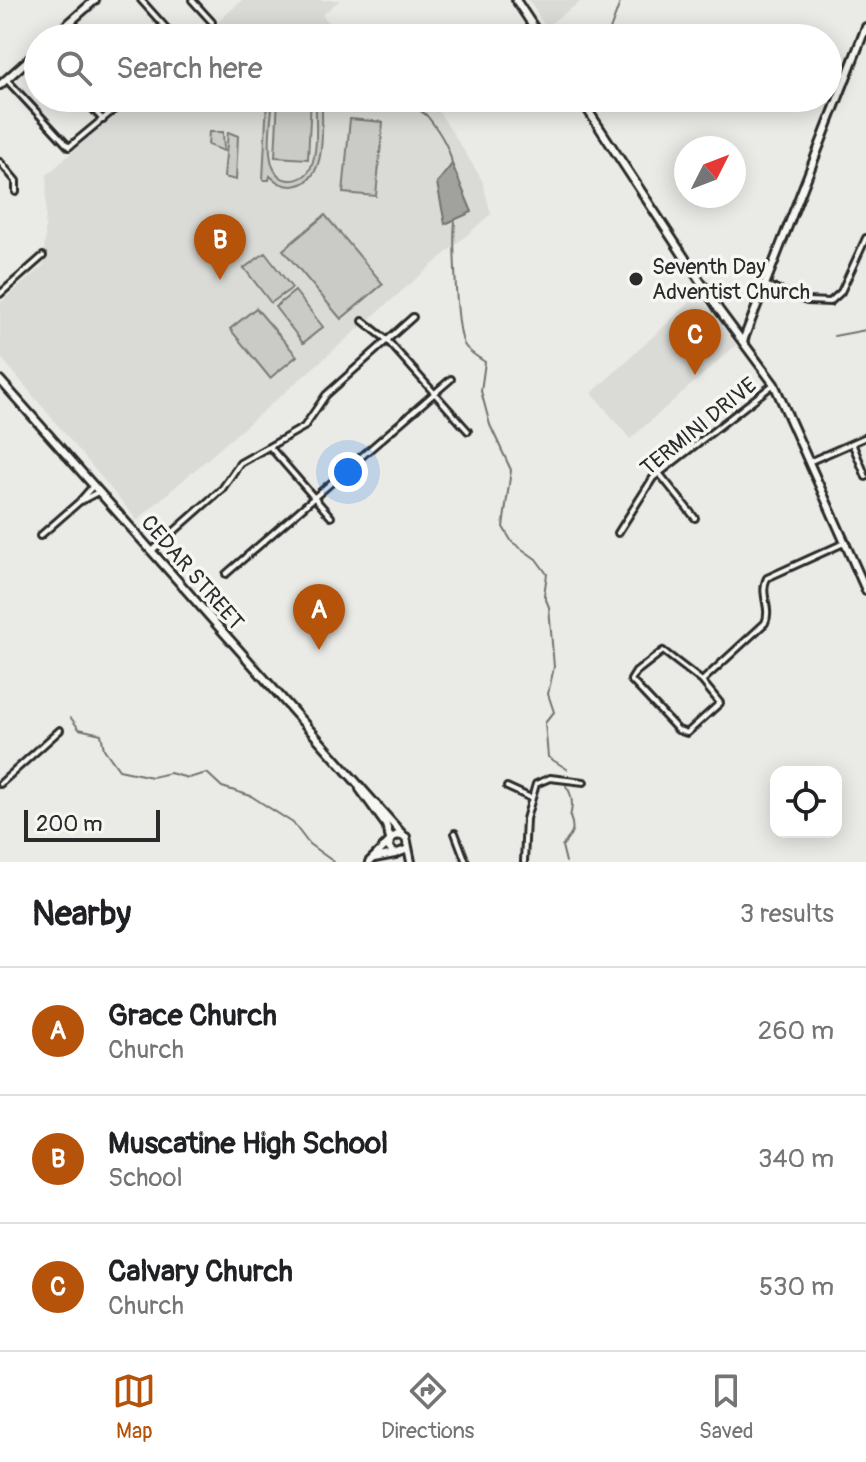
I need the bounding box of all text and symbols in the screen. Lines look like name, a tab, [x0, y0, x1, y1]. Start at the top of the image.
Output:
search box	[24, 24, 842, 112]
icon: search	[52, 46, 96, 90]
text: Search here	[116, 50, 263, 87]
north arrow	[674, 136, 746, 208]
pin: B	[194, 214, 246, 280]
place label: Seventh Day Adventist Church	[652, 253, 810, 306]
marker: Seventh Day Adventist Church	[627, 270, 645, 288]
pin: C	[669, 309, 721, 375]
street label: TERMINI DRIVE	[635, 371, 762, 482]
your location	[328, 452, 368, 492]
street label: CEDAR STREET	[135, 509, 250, 636]
pin: A	[293, 584, 345, 650]
map controls	[770, 766, 842, 838]
button: locate	[770, 766, 842, 838]
scale bar	[24, 806, 160, 842]
text: 200 m	[36, 810, 103, 838]
text: Nearby	[32, 893, 131, 936]
text: 3 results	[740, 898, 834, 930]
text: Grace Church	[108, 997, 277, 1034]
text: A	[50, 1015, 66, 1047]
text: 260 m	[758, 1015, 834, 1047]
text: Church	[108, 1034, 184, 1066]
text: Muscatine High School	[108, 1125, 388, 1162]
text: B	[51, 1143, 65, 1175]
text: 340 m	[758, 1143, 834, 1175]
text: School	[108, 1162, 183, 1194]
text: Calvary Church	[108, 1253, 293, 1290]
text: C	[50, 1271, 66, 1303]
text: 530 m	[759, 1271, 834, 1303]
text: Church	[108, 1290, 184, 1322]
tab: Map	[112, 1369, 156, 1445]
tab: Directions	[381, 1369, 474, 1445]
tab: Saved	[699, 1369, 754, 1445]

